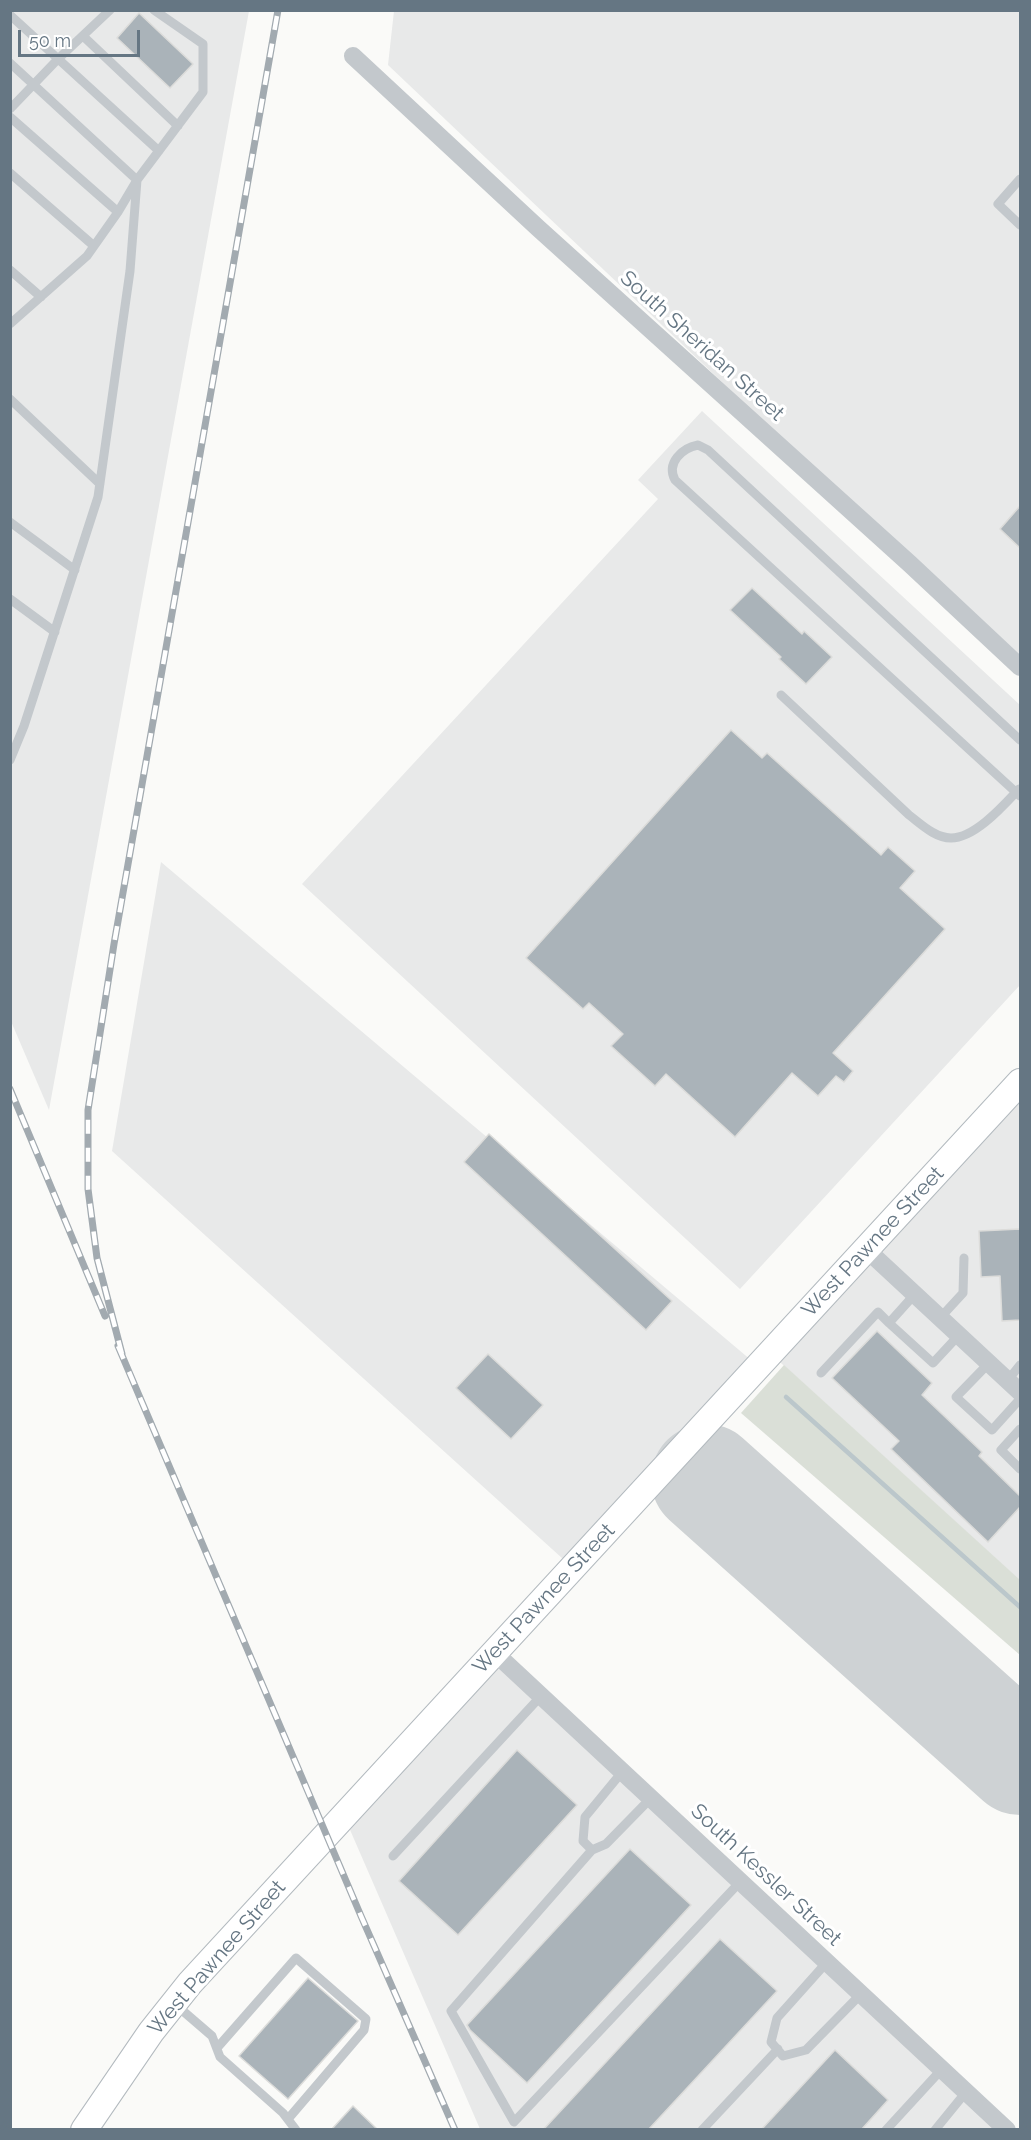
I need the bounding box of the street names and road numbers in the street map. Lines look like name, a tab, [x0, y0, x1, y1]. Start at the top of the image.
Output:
street label: South Sheridan Street	[615, 266, 789, 426]
street label: West Pawnee Street	[797, 1161, 949, 1323]
street label: West Pawnee Street	[468, 1518, 620, 1680]
street label: South Kessler Street	[685, 1799, 847, 1951]
street label: West Pawnee Street	[143, 1875, 291, 2041]

